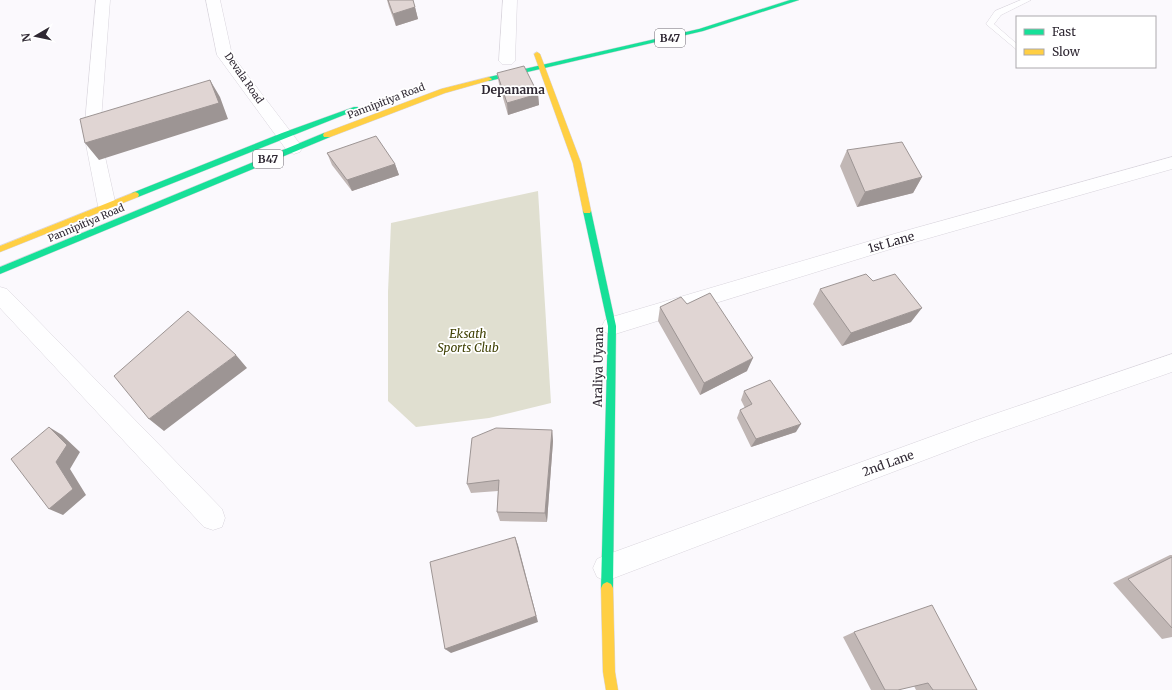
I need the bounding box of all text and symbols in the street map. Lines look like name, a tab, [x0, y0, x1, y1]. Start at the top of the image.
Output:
north arrow	[16, 16, 56, 56]
legend	[1016, 16, 1156, 68]
text: Fast	[1052, 24, 1076, 39]
road number: B47	[655, 29, 685, 47]
text: N	[18, 32, 34, 43]
text: Slow	[1052, 44, 1081, 59]
street label: Devala Road	[222, 50, 266, 106]
street label: Pannipitiya Road	[345, 80, 427, 122]
district label: Depanama	[481, 82, 545, 97]
road number: B47	[253, 150, 283, 168]
street label: Pannipitiya Road	[46, 201, 126, 245]
street label: 1st Lane	[866, 228, 916, 256]
park label: Eksath Sports Club	[437, 326, 499, 355]
street label: Araliya Uyana	[590, 326, 606, 408]
street label: 2nd Lane	[860, 447, 916, 479]

